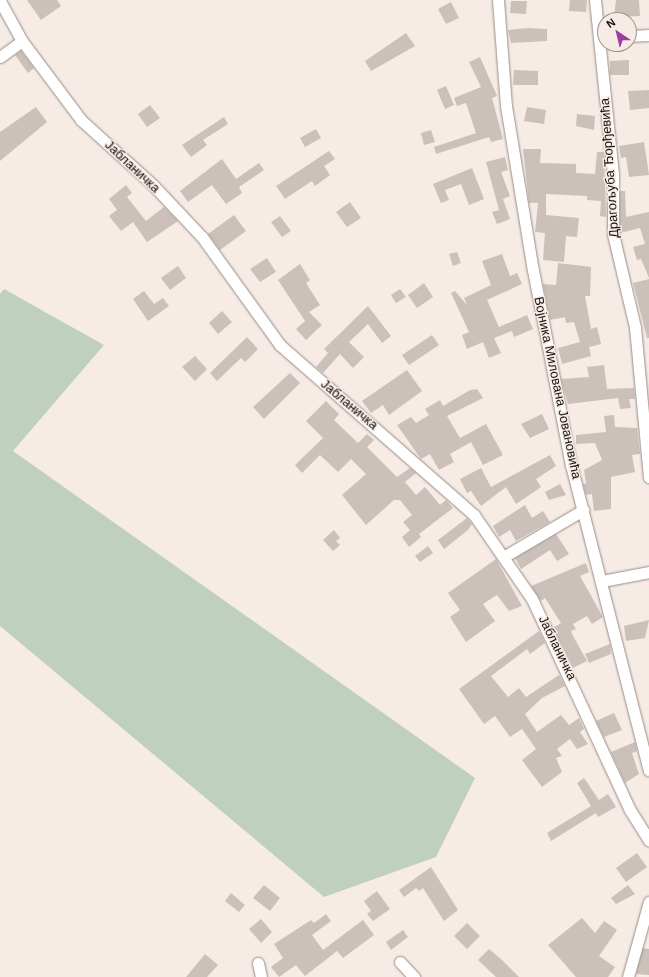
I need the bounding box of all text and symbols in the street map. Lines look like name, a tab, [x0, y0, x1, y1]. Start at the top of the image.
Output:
north arrow	[597, 12, 637, 52]
text: N	[604, 16, 617, 30]
street label: Драгољуба Ђорђевића	[597, 98, 623, 238]
street label: Јабланичка	[101, 137, 163, 197]
street label: Војника Милована Јовановића	[530, 295, 584, 481]
street label: Јабланичка	[317, 377, 381, 433]
street label: Јабланичка	[535, 613, 579, 683]

